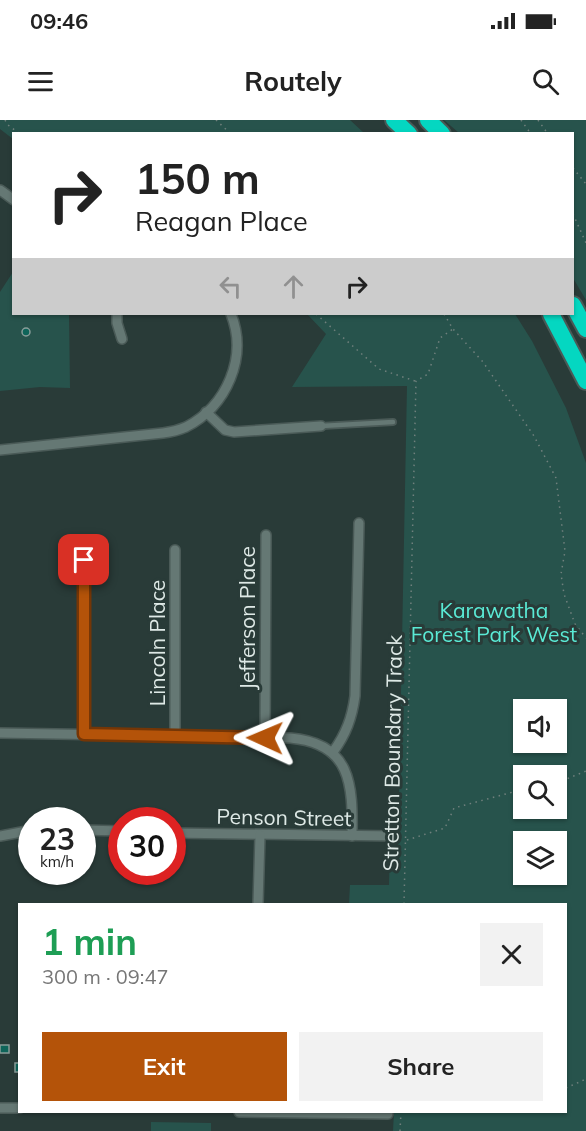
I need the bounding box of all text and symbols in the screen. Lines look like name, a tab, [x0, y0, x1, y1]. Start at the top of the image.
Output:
text: 09:46	[30, 7, 88, 35]
text: Routely	[244, 64, 342, 98]
icon: menu	[24, 65, 57, 98]
icon: search	[529, 65, 562, 98]
text: 150 m	[135, 152, 260, 205]
icon: right	[36, 156, 114, 234]
text: Reagan Place	[135, 204, 308, 238]
icon: left	[214, 270, 247, 303]
icon: ahead	[277, 270, 310, 303]
icon: right	[340, 270, 373, 303]
pin	[58, 534, 109, 585]
icon: arrive	[67, 543, 100, 576]
street label: Jefferson Place	[234, 546, 260, 690]
street label: Lincoln Place	[144, 580, 170, 706]
park label: Karawatha Forest Park West	[411, 597, 577, 647]
street label: Stretton Boundary Track	[377, 634, 407, 872]
map controls	[513, 699, 567, 885]
button: sound	[513, 699, 567, 753]
position arrow	[233, 706, 297, 770]
button: search	[513, 765, 567, 819]
street label: Penson Street	[216, 803, 352, 831]
speed limit sign: 30	[108, 807, 186, 885]
text: 23	[39, 820, 75, 858]
button: layers	[513, 831, 567, 885]
text: km/h	[40, 852, 74, 871]
text: 1 min	[42, 919, 137, 964]
button: close	[480, 923, 543, 986]
text: 300 m · 09:47	[42, 964, 168, 989]
button: Exit	[42, 1032, 287, 1101]
button: Share	[299, 1032, 543, 1101]

